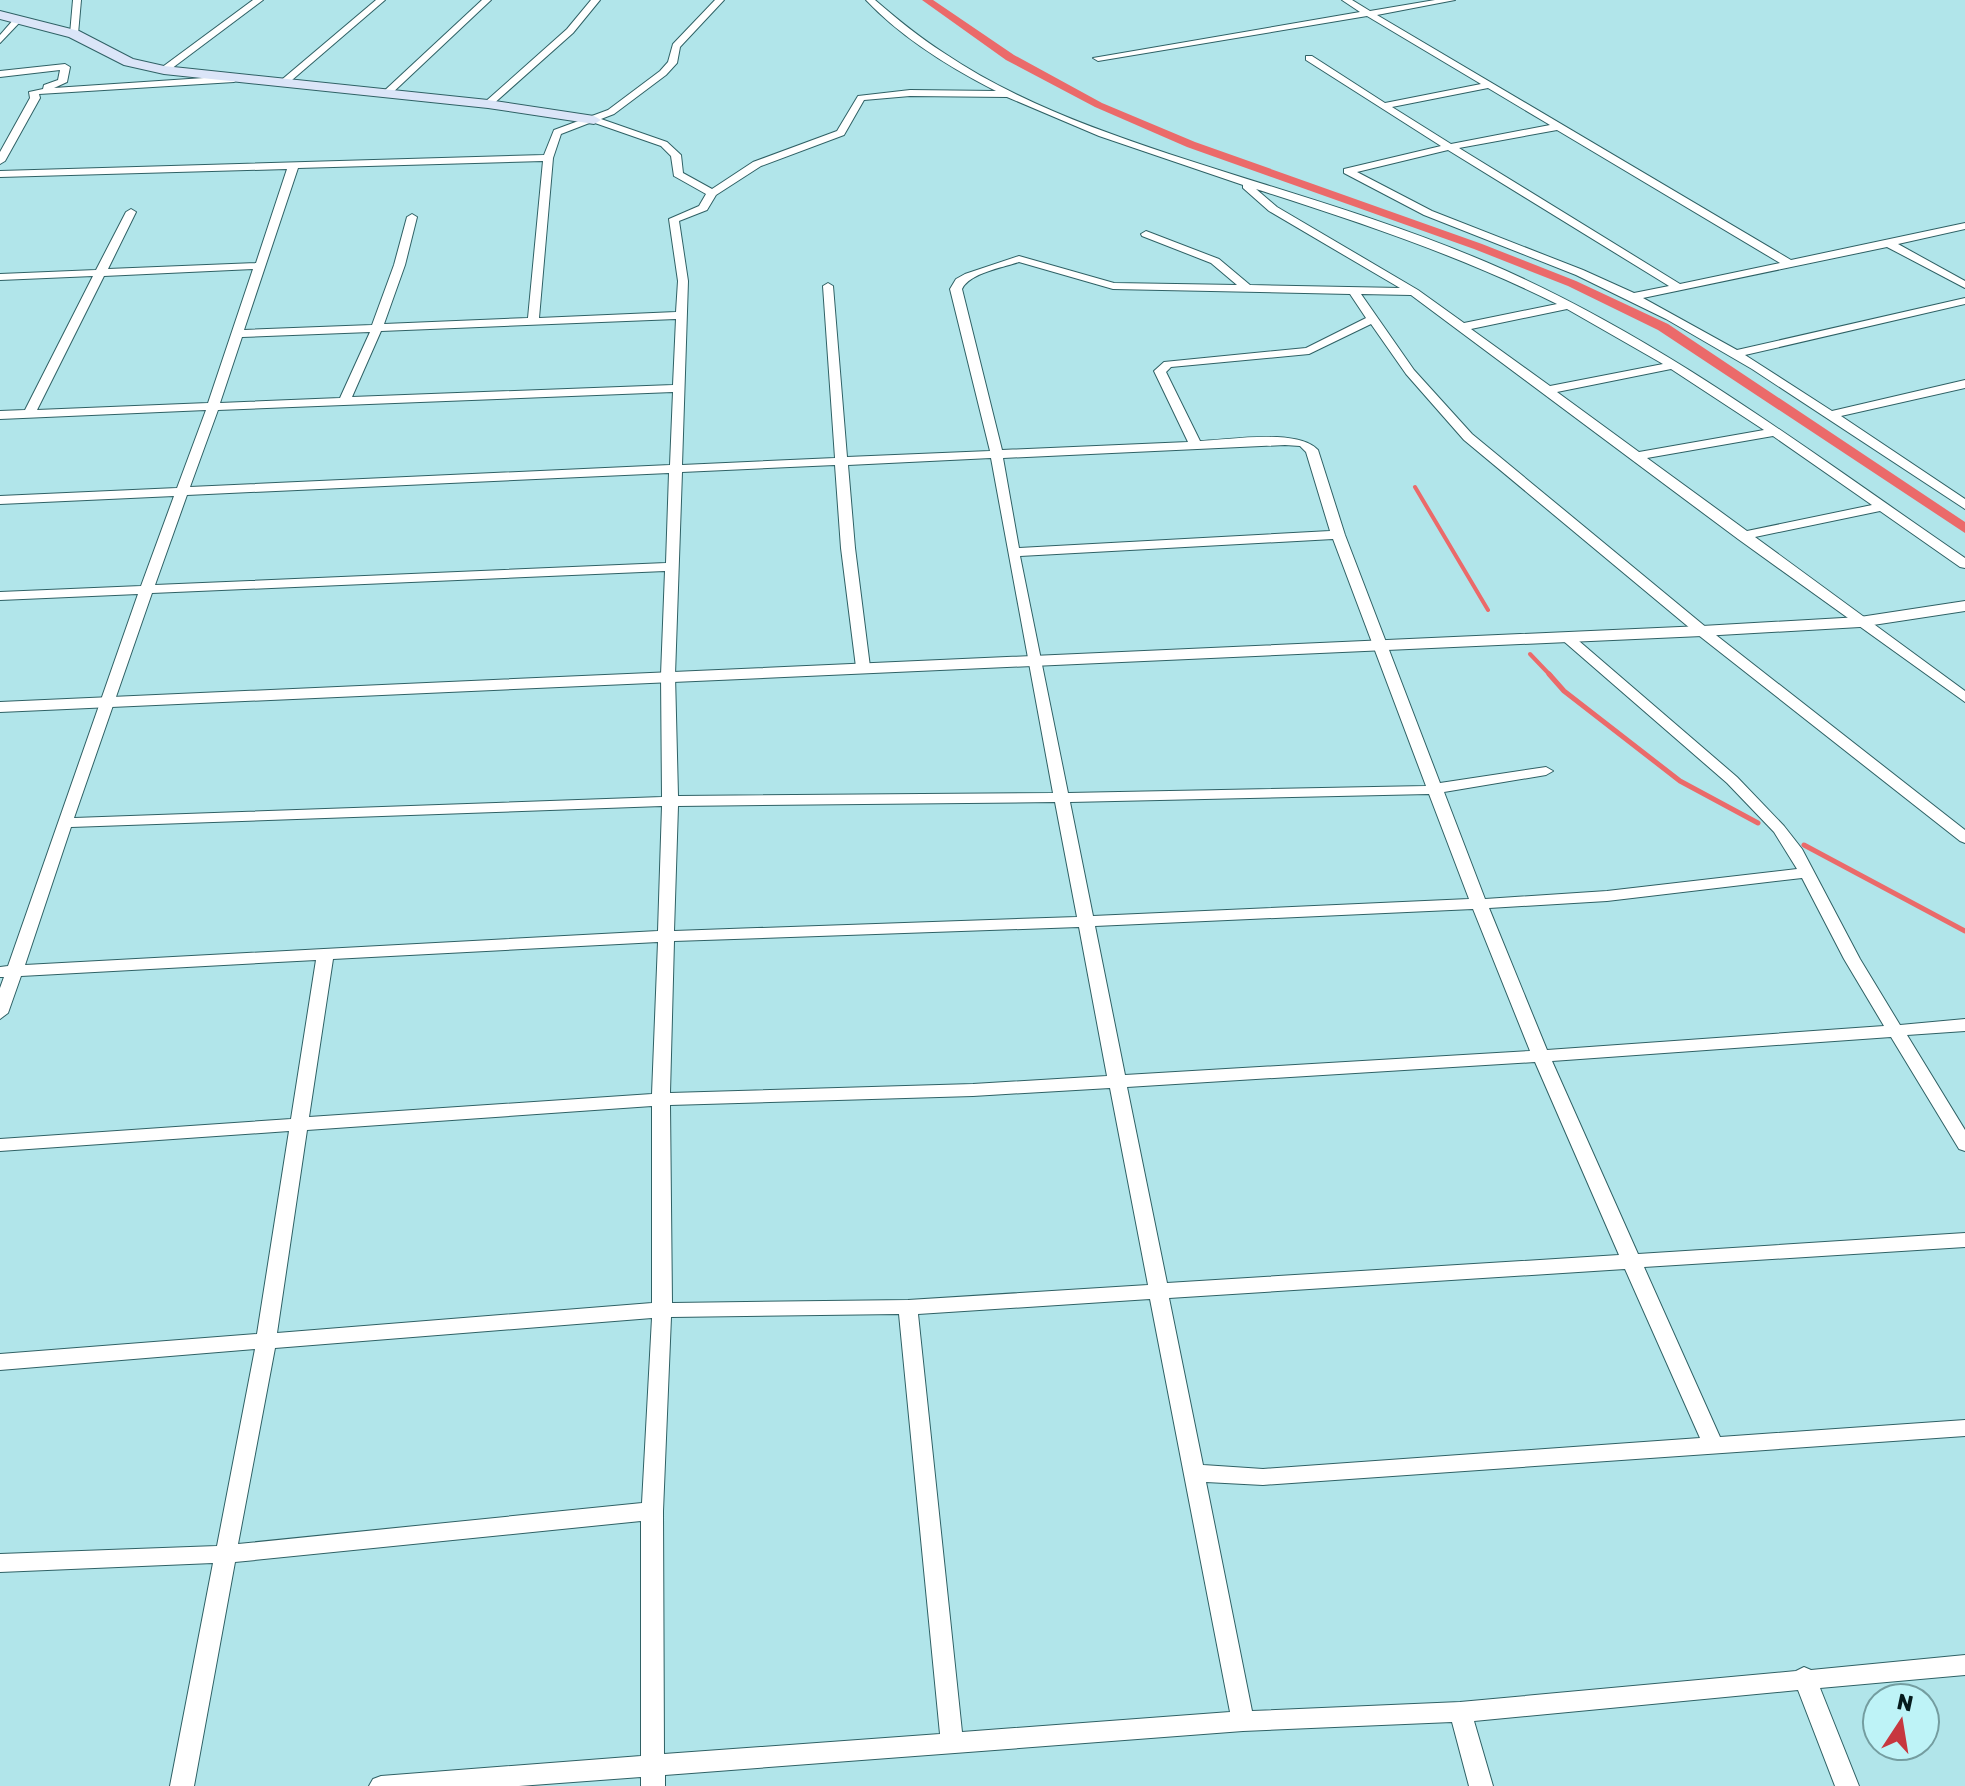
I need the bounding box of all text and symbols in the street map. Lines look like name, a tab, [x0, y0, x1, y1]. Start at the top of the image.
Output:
north arrow	[1861, 1682, 1941, 1762]
text: N	[1895, 1688, 1916, 1718]

